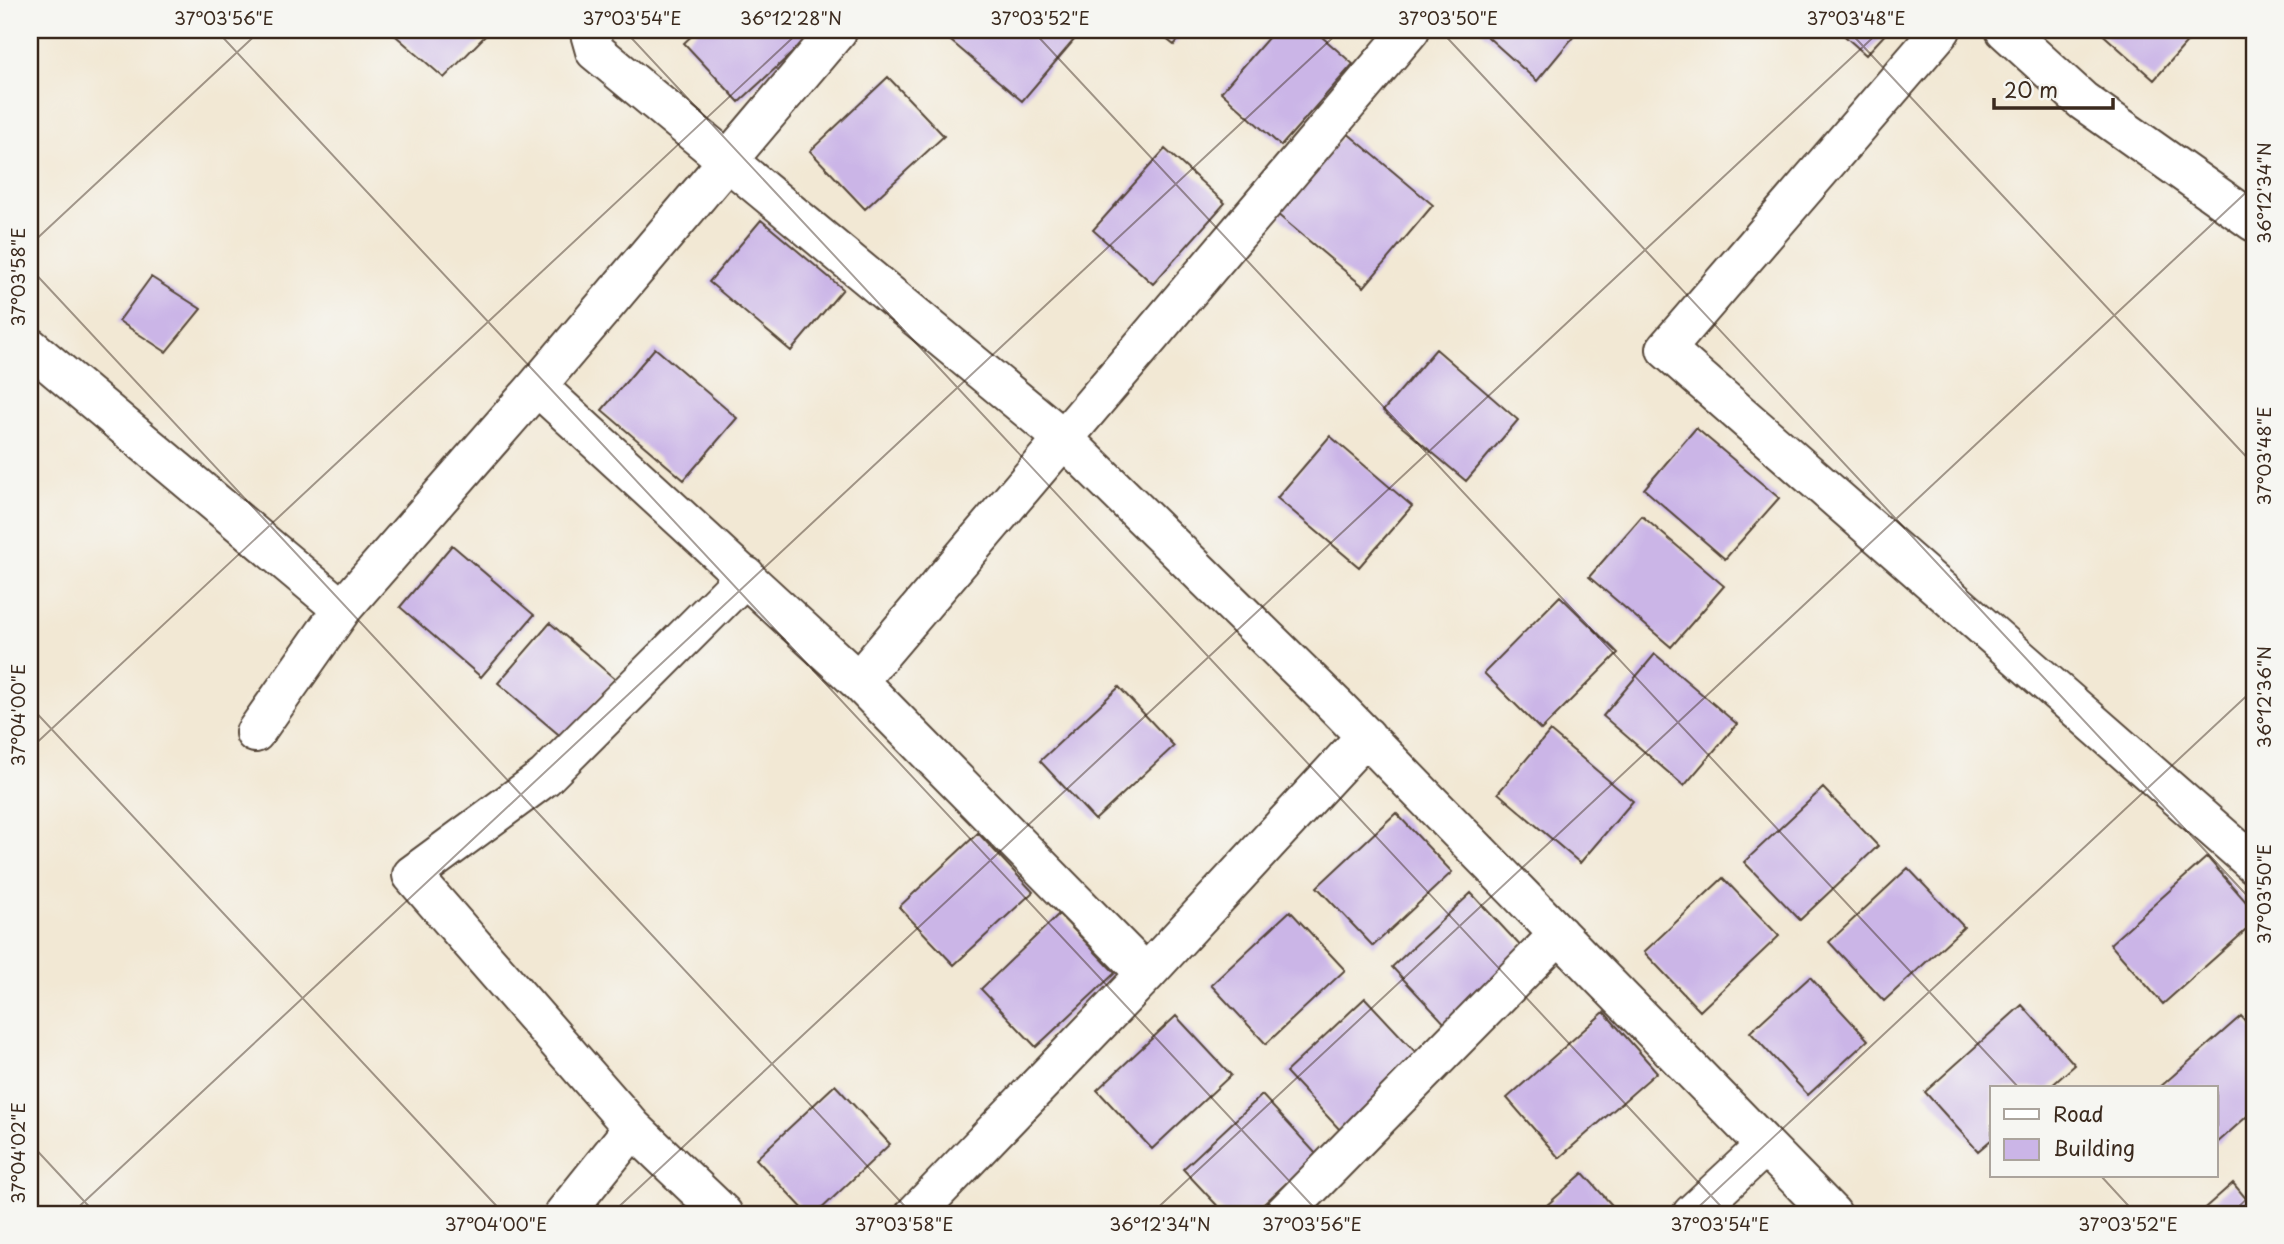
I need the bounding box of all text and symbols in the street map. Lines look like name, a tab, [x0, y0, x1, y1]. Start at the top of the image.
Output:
text: 37°03'56"E	[174, 4, 274, 31]
text: 37°03'54"E	[582, 4, 682, 31]
text: 36°12'28"N	[740, 4, 842, 31]
text: 37°03'52"E	[990, 4, 1090, 31]
text: 37°03'50"E	[1398, 4, 1498, 31]
text: 37°03'48"E	[1806, 4, 1906, 31]
scale bar	[1994, 66, 2112, 110]
text: 20 m	[2004, 73, 2058, 105]
text: 36°12'34"N	[2250, 142, 2277, 244]
text: 37°03'58"E	[4, 228, 31, 326]
text: 37°03'48"E	[2250, 406, 2277, 506]
text: 36°12'36"N	[2250, 646, 2277, 748]
text: 37°04'00"E	[4, 664, 31, 766]
text: 37°03'50"E	[2250, 844, 2277, 944]
legend	[1990, 1086, 2218, 1178]
text: Road	[2053, 1097, 2104, 1129]
text: 37°04'02"E	[4, 1102, 31, 1204]
text: Building	[2053, 1131, 2135, 1163]
text: 37°04'00"E	[445, 1210, 547, 1237]
text: 37°03'58"E	[855, 1210, 953, 1237]
text: 36°12'34"N	[1109, 1210, 1211, 1237]
text: 37°03'56"E	[1262, 1210, 1362, 1237]
text: 37°03'54"E	[1670, 1210, 1770, 1237]
text: 37°03'52"E	[2078, 1210, 2178, 1237]

